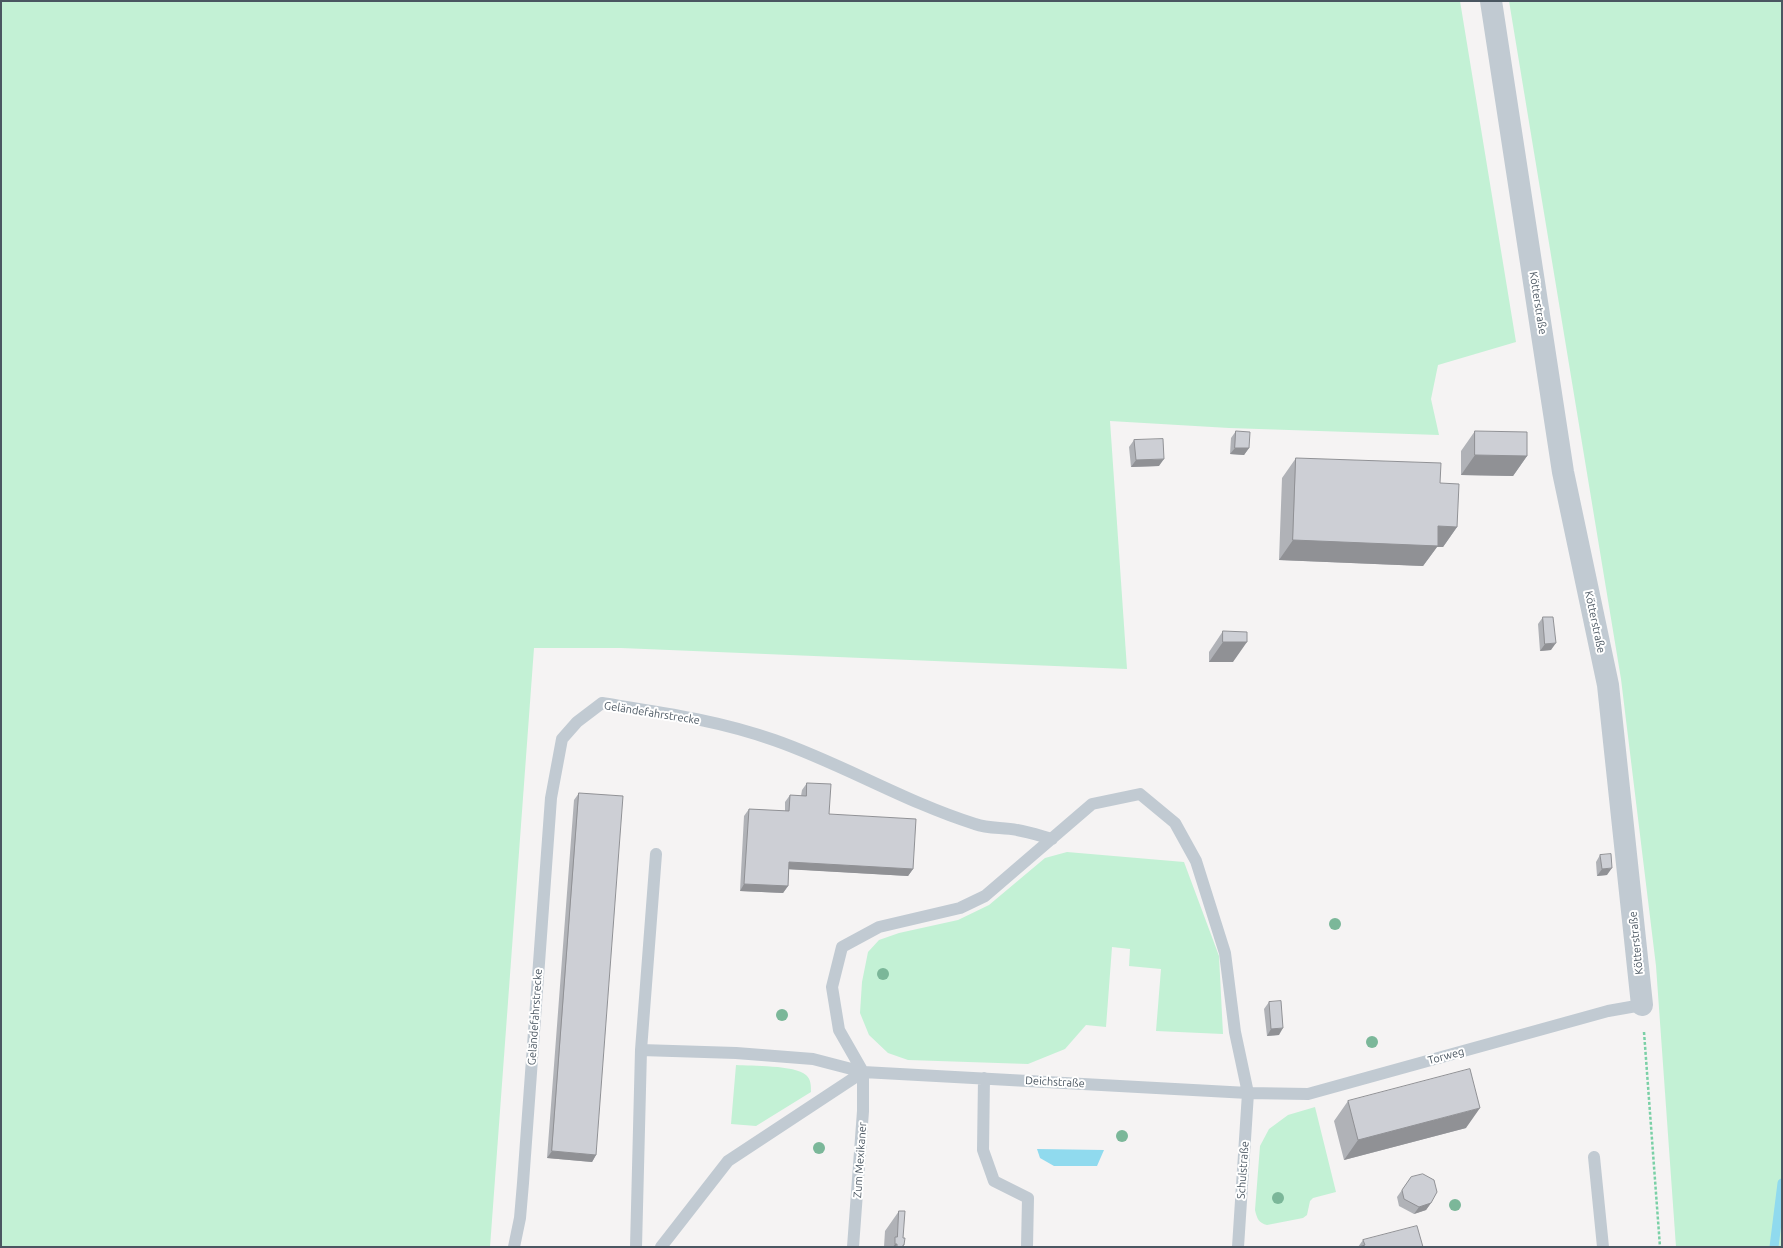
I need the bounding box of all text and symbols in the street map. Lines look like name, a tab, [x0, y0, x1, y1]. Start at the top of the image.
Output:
street label: Kötterstraße	[1527, 271, 1549, 335]
street label: Kötterstraße	[1582, 590, 1608, 654]
street label: Geländefahrstrecke	[603, 699, 701, 727]
street label: Kötterstraße	[1626, 911, 1646, 975]
street label: Geländefahrstrecke	[525, 968, 545, 1066]
street label: Torweg	[1426, 1045, 1466, 1067]
street label: Deichstraße	[1025, 1074, 1085, 1090]
street label: Zum Mexikaner	[851, 1122, 869, 1198]
street label: Schulstraße	[1234, 1141, 1252, 1199]

